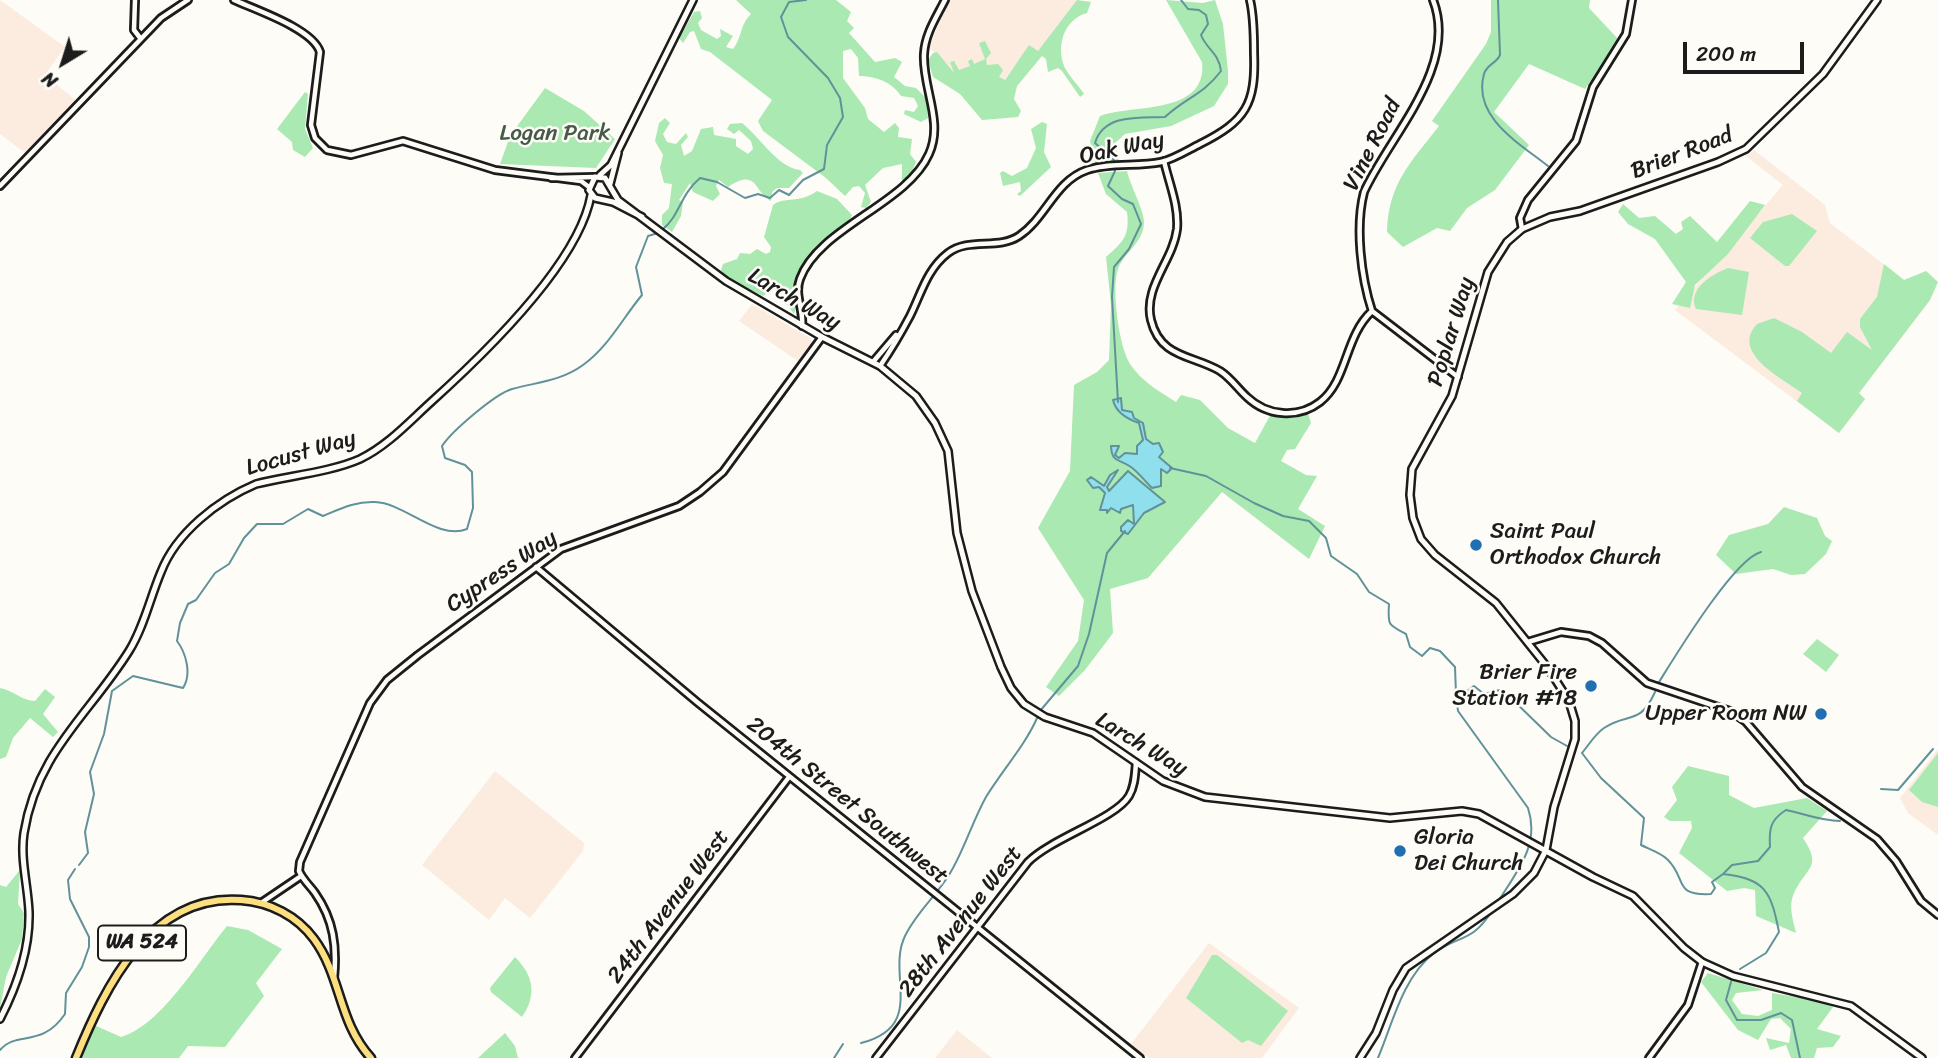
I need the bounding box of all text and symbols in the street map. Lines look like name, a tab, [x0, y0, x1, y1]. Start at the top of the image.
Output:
north arrow	[28, 28, 98, 98]
scale bar	[1686, 28, 1807, 72]
text: 200 m	[1696, 35, 1756, 73]
text: N	[34, 63, 65, 97]
street label: Vine Road	[1338, 94, 1408, 196]
park label: Logan Park	[500, 120, 610, 148]
street label: Brier Road	[1627, 122, 1737, 186]
street label: Oak Way	[1077, 127, 1167, 171]
street label: Larch Way	[743, 262, 845, 338]
street label: Poplar Way	[1422, 274, 1482, 390]
street label: Locust Way	[243, 425, 359, 483]
place label: Saint Paul Orthodox Church	[1490, 518, 1661, 572]
street label: Cypress Way	[441, 525, 563, 619]
marker: Saint Paul Orthodox Church	[1468, 537, 1484, 553]
place label: Brier Fire Station #18	[1452, 659, 1577, 713]
marker: Brier Fire Station #18	[1583, 678, 1599, 694]
place label: Upper Room NW	[1645, 700, 1807, 728]
marker: Upper Room NW	[1813, 706, 1829, 722]
street label: Larch Way	[1090, 707, 1192, 783]
street label: 204th Street Southwest	[741, 711, 953, 891]
place label: Gloria Dei Church	[1414, 824, 1524, 878]
street label: 24th Avenue West	[602, 825, 736, 989]
street label: 28th Avenue West	[893, 841, 1029, 1003]
marker: Gloria Dei Church	[1392, 843, 1408, 859]
road number: WA 524	[98, 926, 186, 960]

